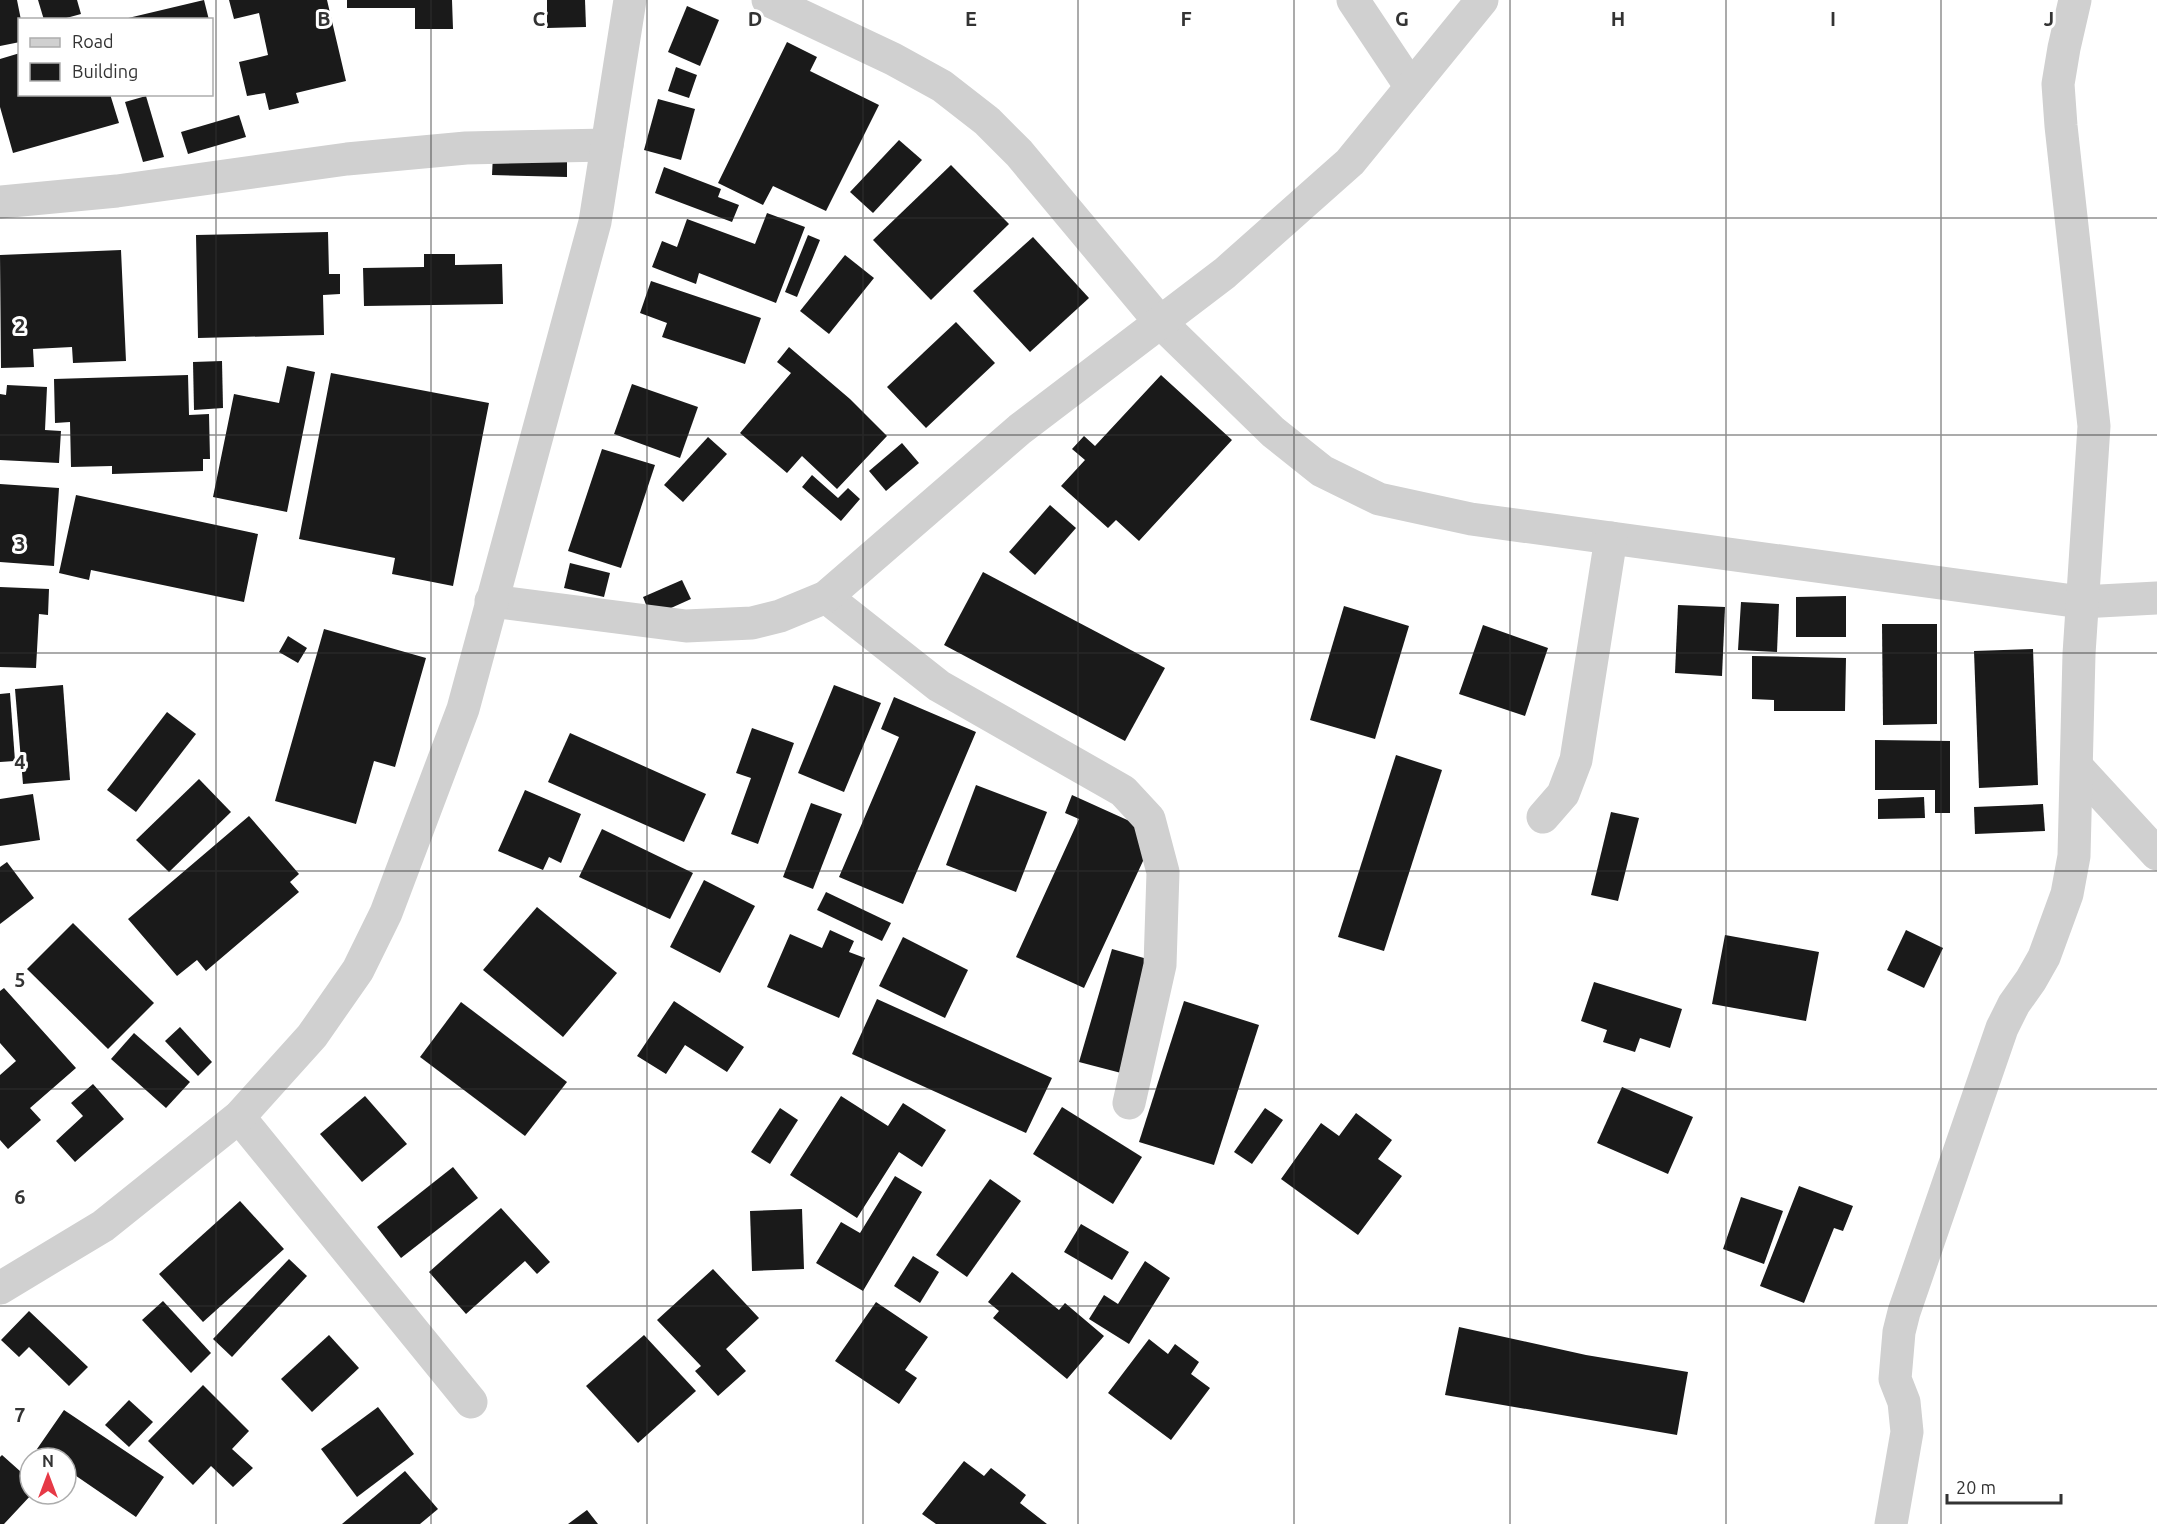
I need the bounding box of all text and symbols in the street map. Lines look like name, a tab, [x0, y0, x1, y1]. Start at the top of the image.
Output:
text: B	[317, 7, 331, 30]
text: C	[533, 7, 546, 30]
text: D	[748, 7, 762, 30]
text: E	[965, 7, 977, 30]
text: F	[1180, 7, 1192, 30]
text: G	[1395, 7, 1409, 30]
text: H	[1611, 7, 1625, 30]
text: I	[1830, 7, 1836, 30]
text: J	[2044, 7, 2054, 30]
legend	[18, 18, 213, 96]
text: Road	[72, 31, 114, 51]
text: Building	[72, 61, 138, 81]
text: 2	[14, 314, 26, 337]
text: 3	[14, 532, 26, 555]
text: 4	[14, 750, 26, 773]
text: 5	[14, 968, 26, 991]
text: 6	[14, 1185, 26, 1208]
text: 7	[14, 1403, 26, 1426]
north arrow	[18, 1446, 78, 1506]
text: N	[42, 1452, 54, 1470]
scale bar	[1947, 1467, 2061, 1505]
text: 20 m	[1956, 1477, 1996, 1497]

